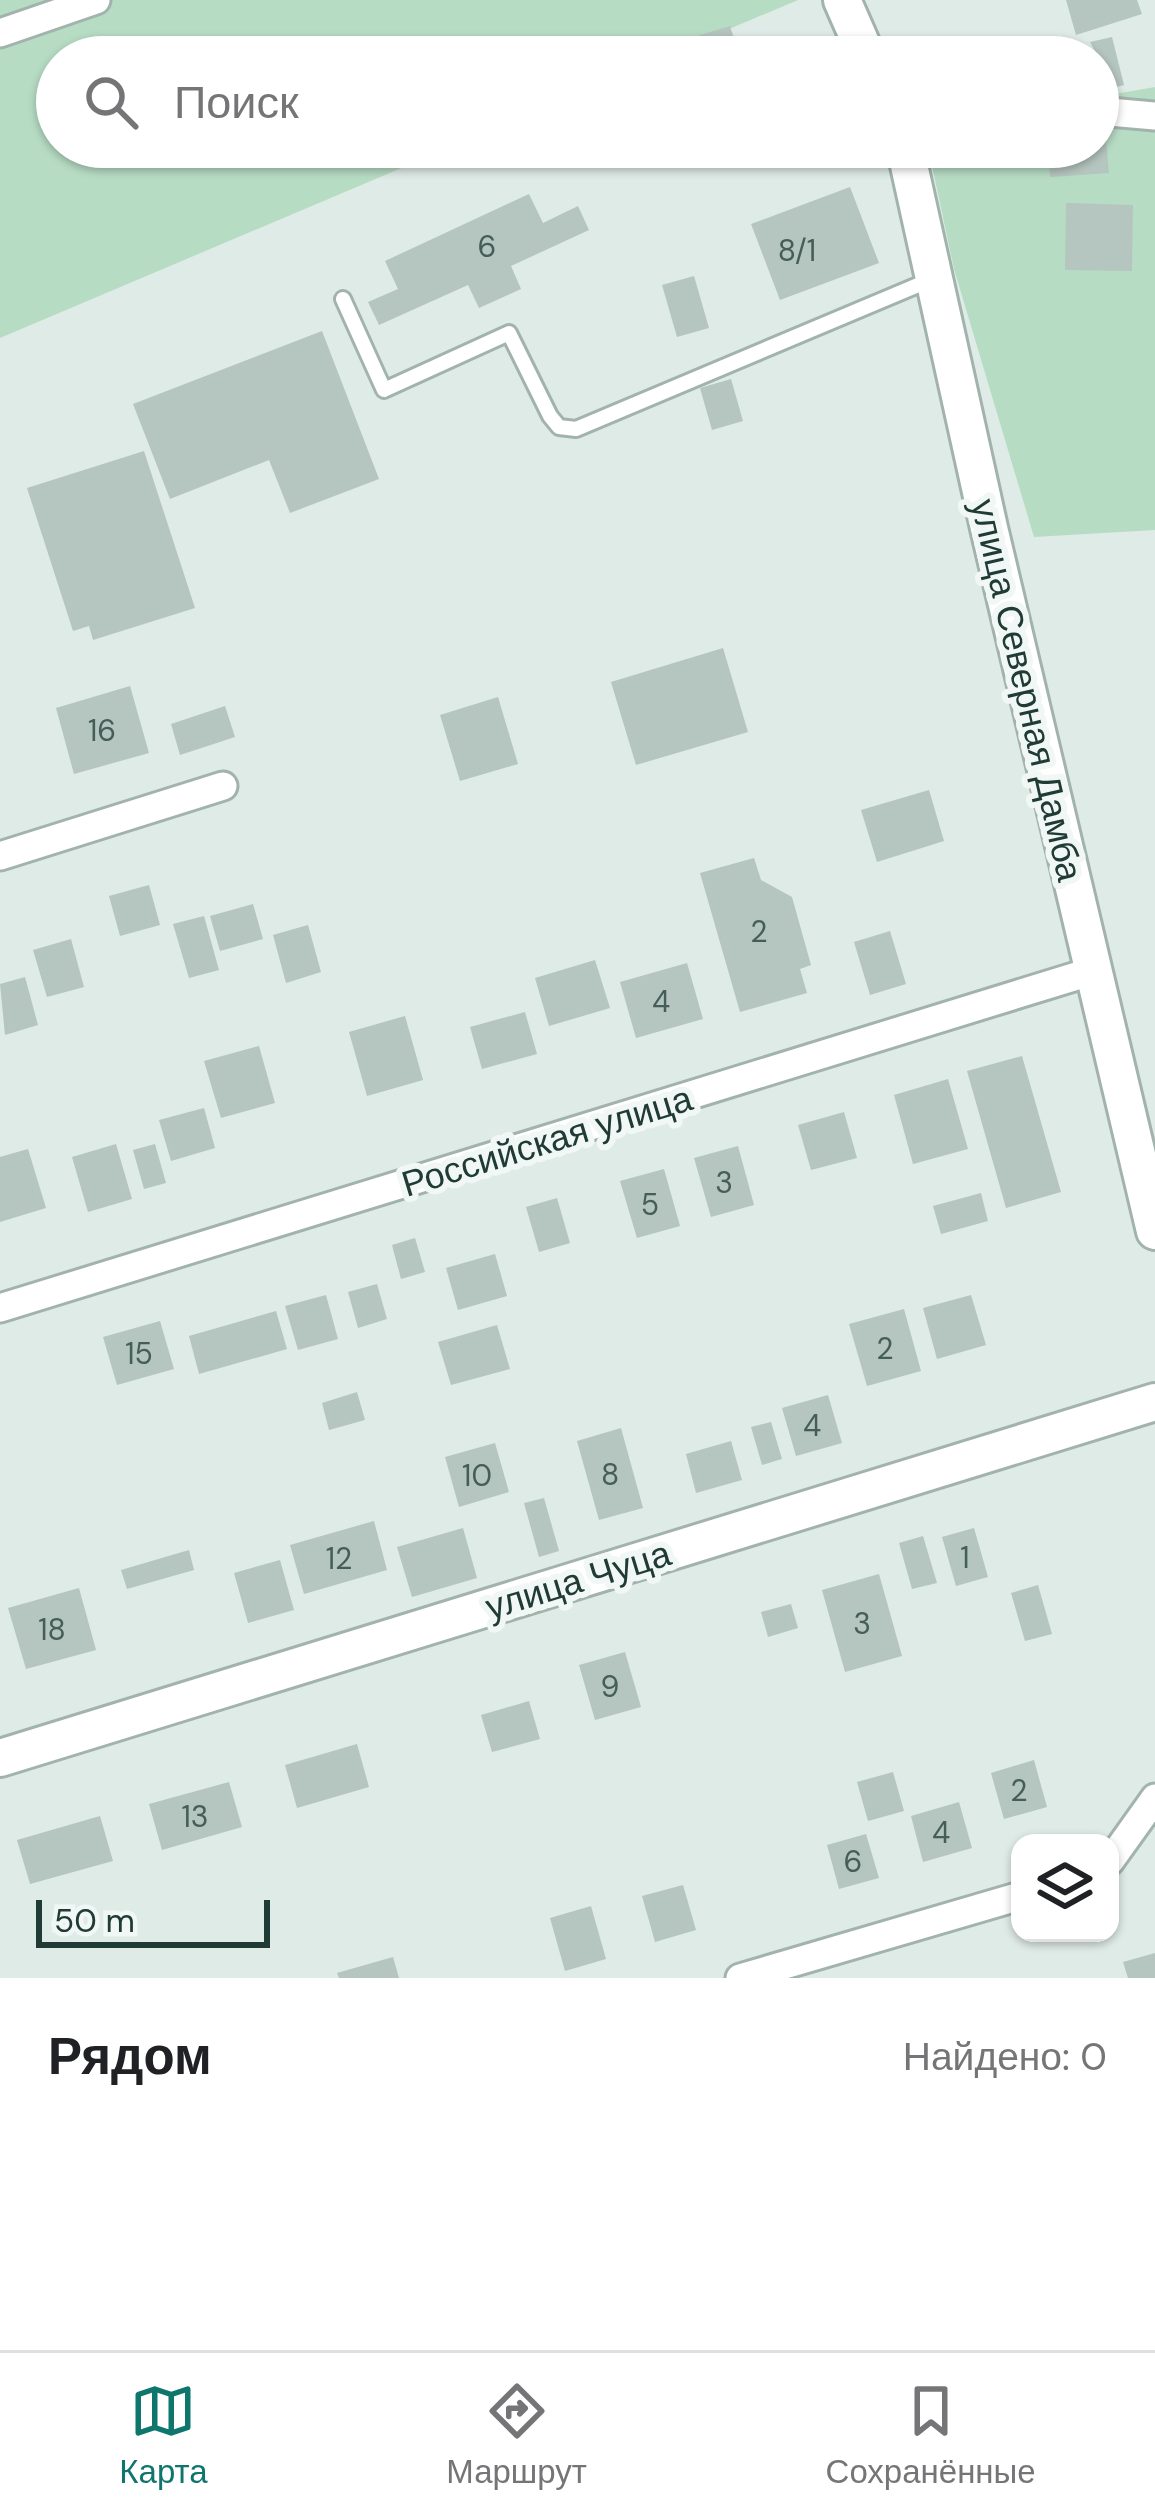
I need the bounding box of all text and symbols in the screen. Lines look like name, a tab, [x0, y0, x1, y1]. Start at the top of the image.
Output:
search box	[36, 36, 1119, 168]
icon: search	[78, 69, 144, 135]
text: Поиск	[174, 73, 299, 132]
house number: 6	[478, 227, 496, 266]
house number: 8/1	[778, 231, 816, 270]
street label: улица Северная Дамба	[960, 494, 1094, 887]
house number: 16	[88, 711, 116, 750]
house number: 2	[750, 912, 768, 951]
house number: 4	[652, 982, 670, 1021]
street label: Российская улица	[396, 1074, 699, 1208]
house number: 3	[715, 1163, 733, 1202]
house number: 5	[641, 1185, 659, 1224]
house number: 2	[876, 1329, 894, 1368]
house number: 15	[125, 1334, 153, 1373]
house number: 4	[803, 1406, 821, 1445]
house number: 8	[601, 1455, 619, 1494]
house number: 10	[462, 1456, 492, 1495]
street label: улица Чуца	[480, 1529, 677, 1630]
house number: 1	[960, 1538, 970, 1577]
house number: 12	[326, 1539, 352, 1578]
house number: 3	[853, 1604, 871, 1643]
house number: 18	[38, 1610, 66, 1649]
house number: 9	[601, 1667, 619, 1706]
house number: 2	[1010, 1771, 1028, 1810]
house number: 13	[181, 1797, 209, 1836]
house number: 4	[932, 1813, 950, 1852]
map controls	[1011, 1834, 1119, 1942]
button: layers	[1011, 1834, 1119, 1942]
house number: 6	[844, 1842, 862, 1881]
scale bar	[36, 1894, 270, 1947]
text: 50 m	[54, 1899, 135, 1942]
text: Рядом	[48, 2023, 212, 2090]
text: Найдено: 0	[903, 2031, 1107, 2082]
tab: Карта	[119, 2378, 208, 2493]
tab: Маршрут	[446, 2378, 587, 2493]
tab: Сохранённые	[826, 2378, 1036, 2493]

